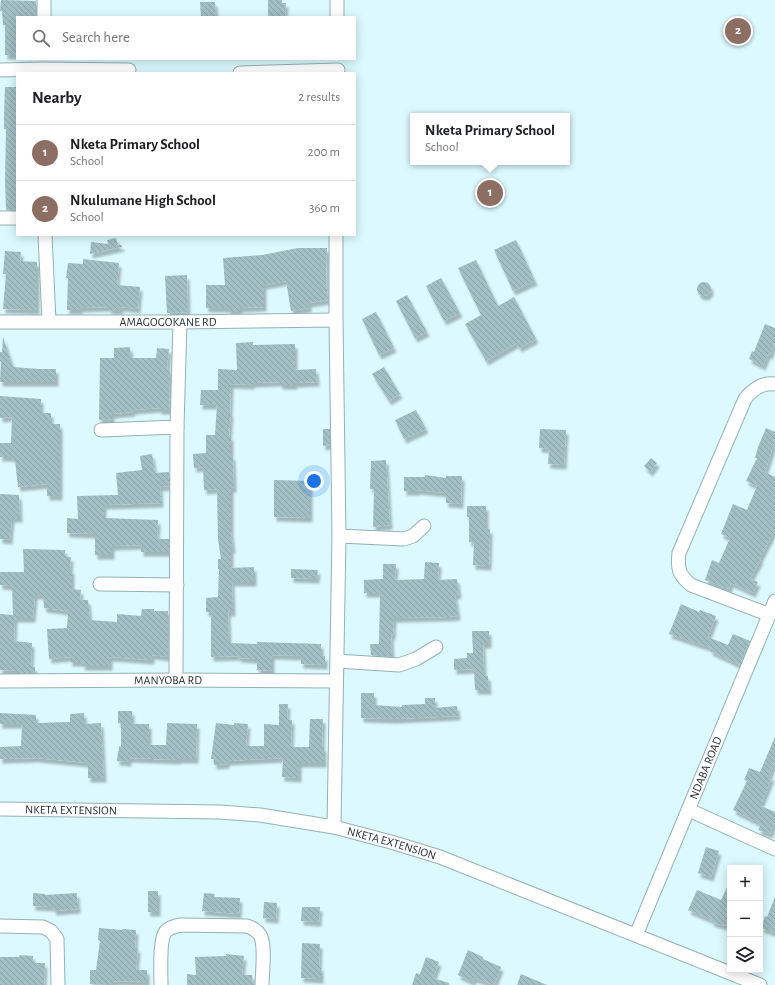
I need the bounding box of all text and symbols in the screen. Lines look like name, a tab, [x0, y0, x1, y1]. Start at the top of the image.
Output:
search box	[16, 16, 356, 60]
pin: 2	[725, 16, 751, 46]
icon: search	[30, 27, 52, 49]
text: Search here	[62, 30, 130, 45]
text: Nearby	[32, 89, 82, 106]
text: 2 results	[298, 91, 340, 104]
popup	[410, 113, 570, 165]
text: Nketa Primary School	[425, 123, 555, 138]
text: Nketa Primary School	[70, 137, 200, 152]
text: School	[425, 141, 459, 154]
text: 1	[43, 146, 47, 159]
text: 200 m	[308, 146, 340, 159]
text: School	[70, 155, 104, 168]
pin: 1	[477, 178, 503, 208]
text: Nkulumane High School	[70, 193, 216, 208]
text: 2	[42, 202, 48, 215]
text: 360 m	[309, 202, 340, 215]
text: School	[70, 211, 104, 224]
street label: AMAGOGOKANE RD	[120, 316, 217, 328]
your location	[304, 471, 324, 491]
street label: MANYOBA RD	[134, 674, 202, 686]
street label: NDABA ROAD	[687, 735, 724, 801]
street label: NKETA EXTENSION	[25, 803, 117, 817]
street label: NKETA EXTENSION	[346, 825, 438, 861]
map controls	[727, 865, 763, 973]
button: +	[727, 865, 763, 901]
button: −	[727, 901, 763, 937]
button: layers	[727, 937, 763, 973]

